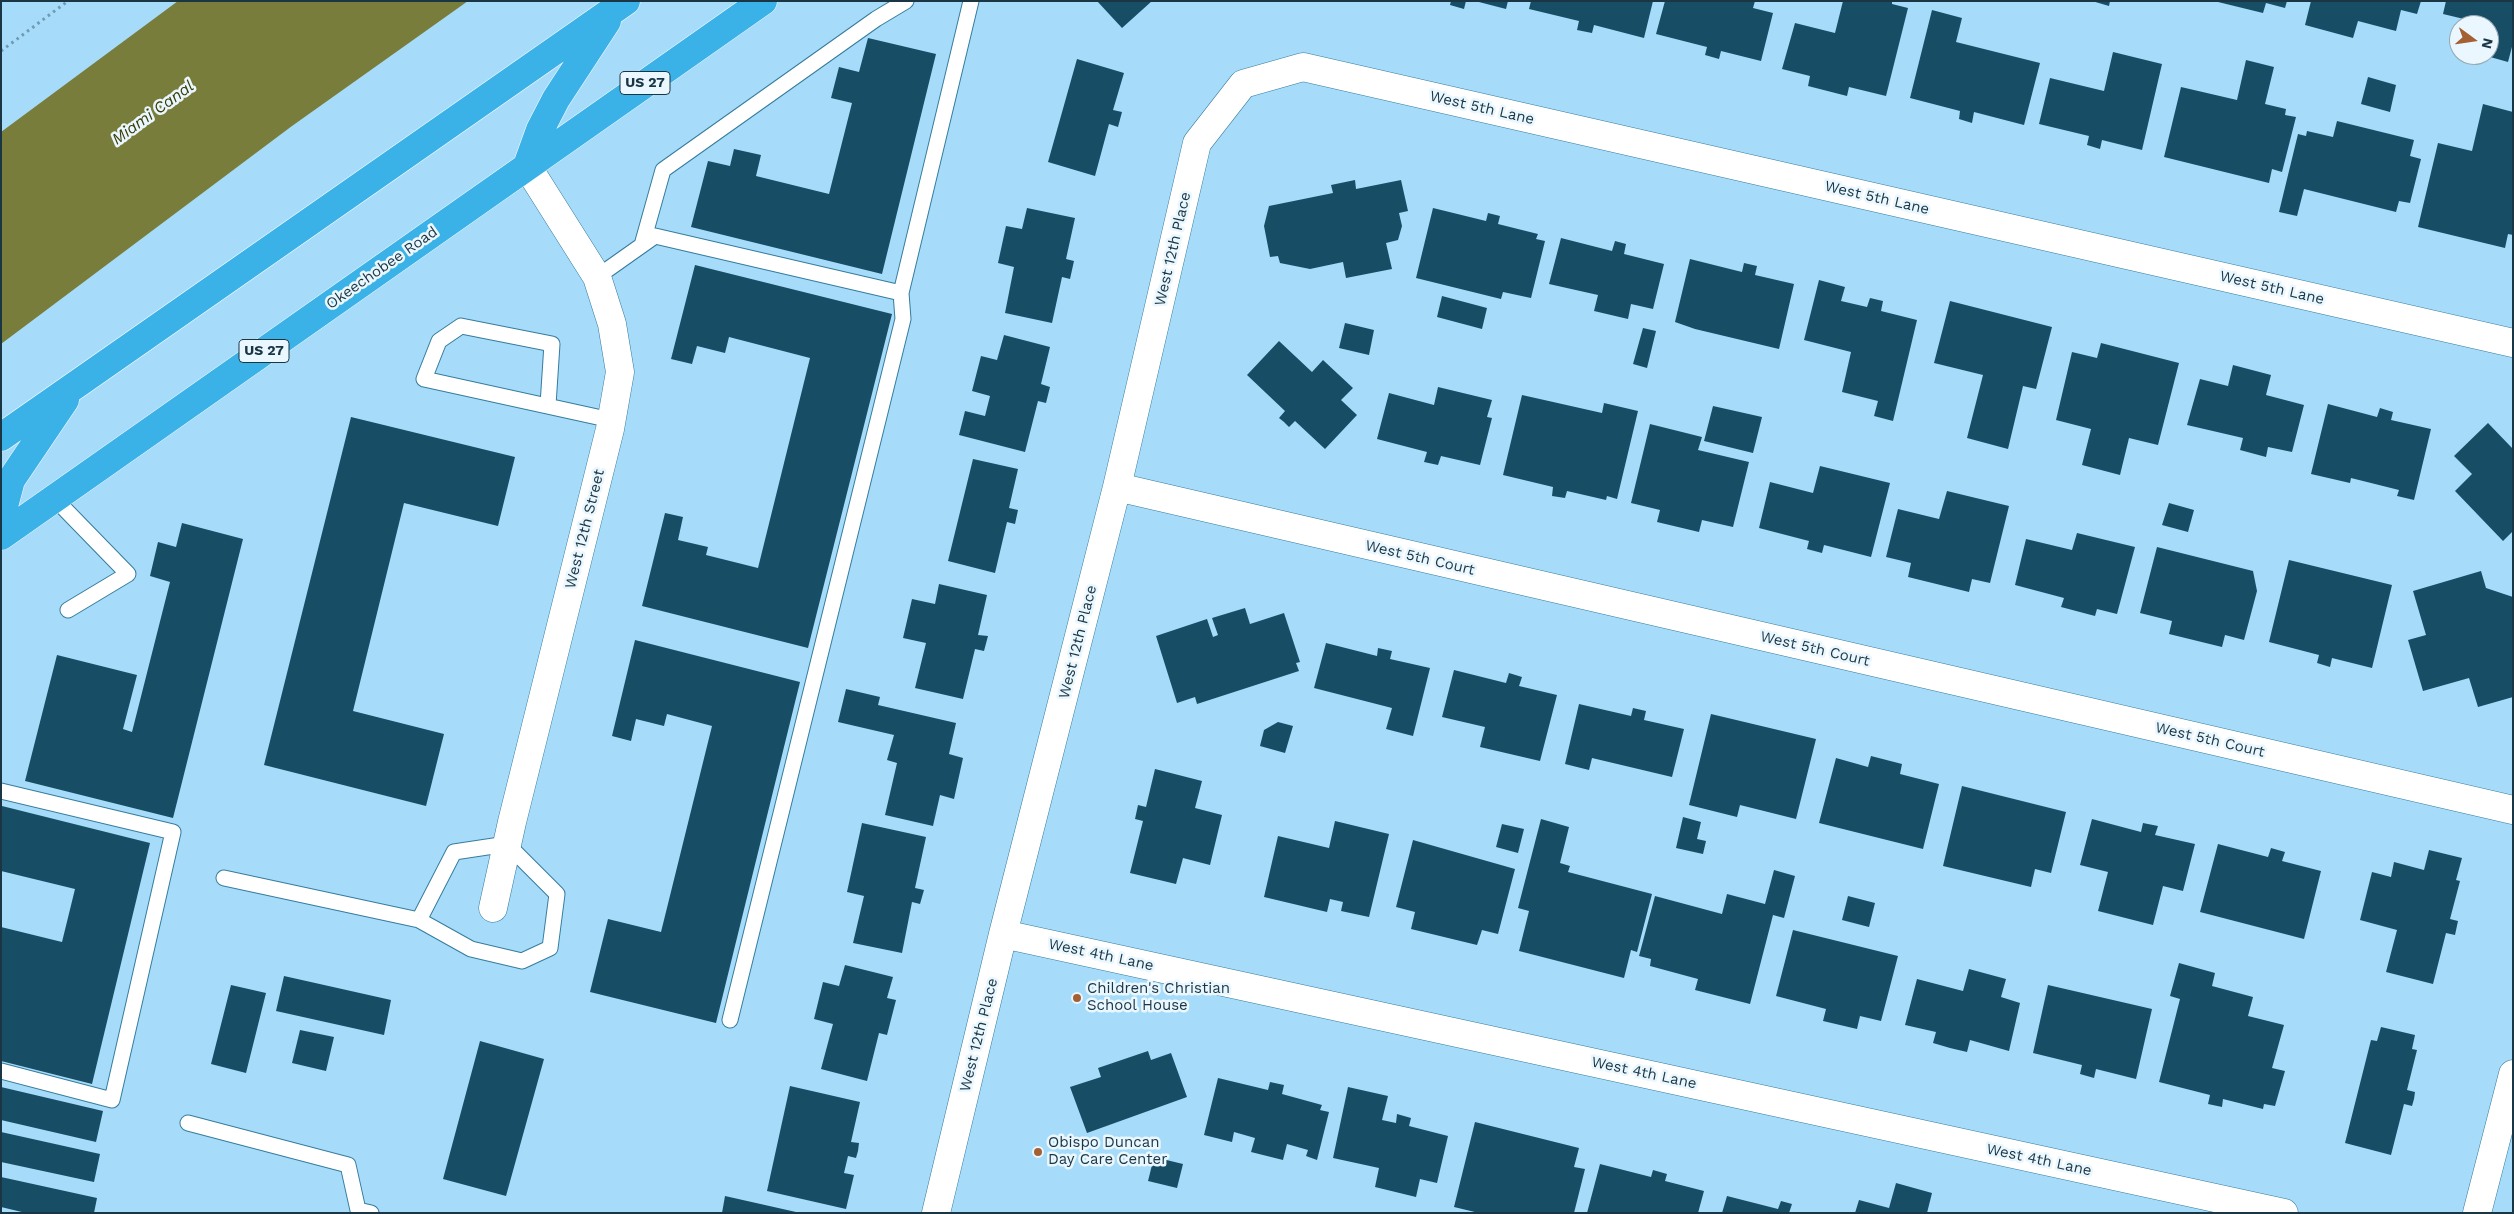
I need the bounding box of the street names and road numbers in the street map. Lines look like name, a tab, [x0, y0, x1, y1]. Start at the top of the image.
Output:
road number: US 27	[620, 72, 670, 95]
street label: West 5th Lane	[1428, 87, 1536, 129]
street label: West 5th Lane	[1823, 177, 1931, 219]
street label: West 12th Place	[1151, 190, 1195, 308]
street label: Okeechobee Road	[323, 223, 441, 313]
street label: West 5th Lane	[2218, 267, 2326, 309]
road number: US 27	[239, 340, 289, 362]
street label: West 12th Street	[561, 467, 609, 591]
street label: West 5th Court	[1364, 537, 1476, 579]
street label: West 12th Place	[1055, 583, 1101, 701]
street label: West 5th Court	[1759, 628, 1871, 670]
street label: West 5th Court	[2154, 719, 2266, 761]
street label: West 4th Lane	[1047, 935, 1155, 975]
street label: West 12th Place	[956, 976, 1002, 1094]
street label: West 4th Lane	[1590, 1053, 1698, 1093]
street label: West 4th Lane	[1985, 1140, 2093, 1180]

